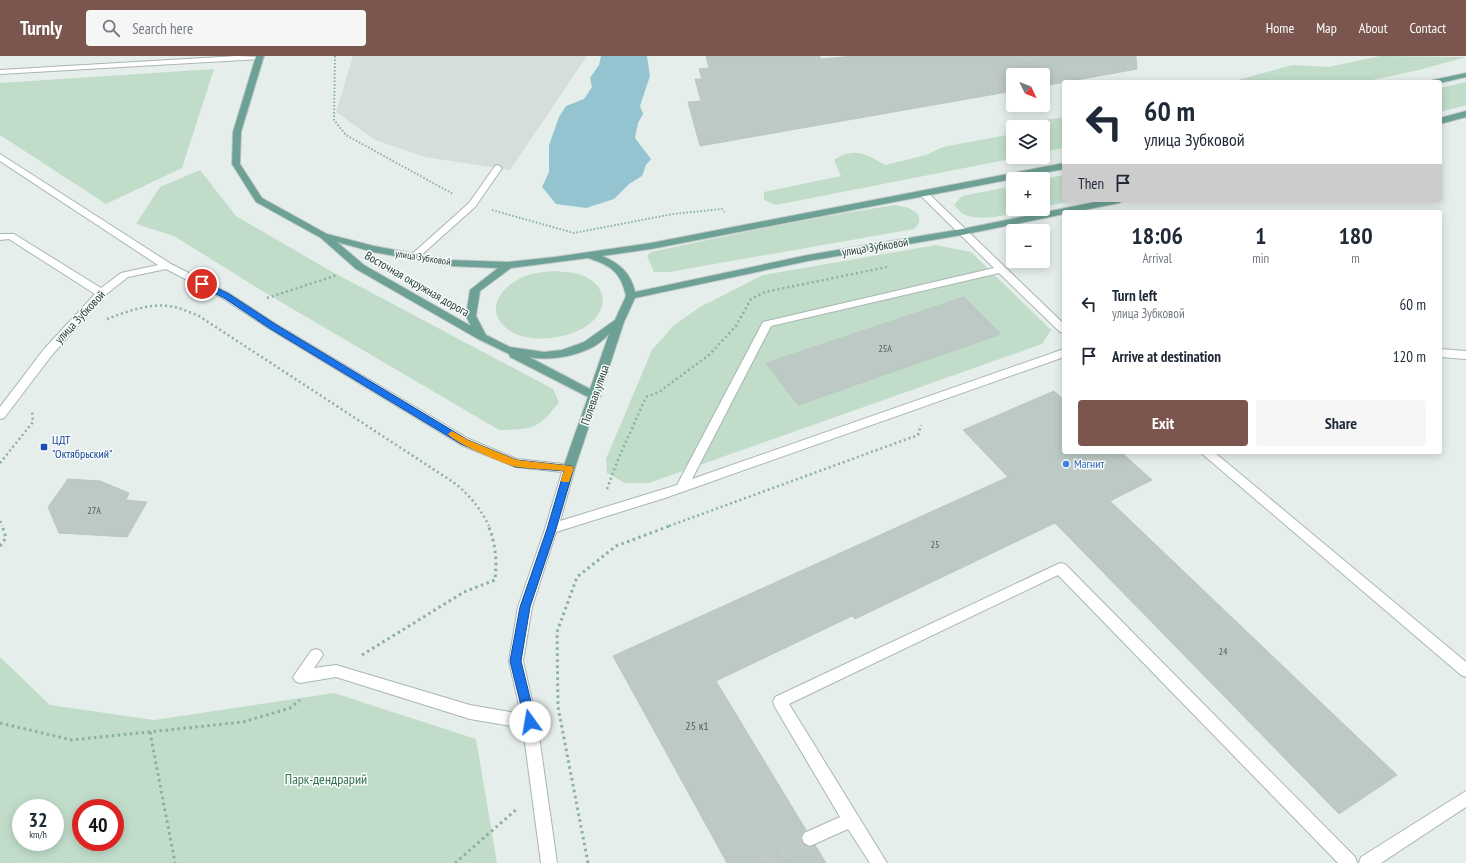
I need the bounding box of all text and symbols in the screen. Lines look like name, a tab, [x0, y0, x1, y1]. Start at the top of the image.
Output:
search box	[86, 10, 366, 46]
text: Turnly	[20, 16, 62, 40]
icon: search	[100, 17, 122, 39]
text: Search here	[132, 19, 193, 38]
text: Home	[1266, 19, 1294, 37]
text: Map	[1316, 19, 1337, 37]
text: About	[1359, 19, 1388, 37]
text: Contact	[1410, 19, 1446, 37]
north arrow	[1006, 68, 1050, 112]
map controls	[1006, 68, 1050, 268]
text: 60 m	[1144, 92, 1195, 129]
icon: left	[1078, 96, 1130, 148]
button: layers	[1006, 120, 1050, 164]
text: улица Зубковой	[1144, 128, 1245, 151]
button: +	[1006, 172, 1050, 216]
icon: arrive	[1112, 172, 1134, 194]
text: Then	[1078, 174, 1104, 193]
text: 18:06	[1131, 220, 1183, 251]
text: 1	[1255, 220, 1266, 251]
text: 180	[1338, 220, 1373, 251]
button: −	[1006, 224, 1050, 268]
street label: улица Зубковой	[841, 234, 909, 259]
street label: улица Зубковой	[394, 247, 452, 268]
street label: Восточная окружная дорога	[362, 248, 472, 320]
text: Arrival	[1142, 250, 1172, 267]
text: min	[1252, 250, 1269, 267]
text: m	[1351, 250, 1360, 267]
pin	[185, 267, 219, 301]
icon: arrive	[191, 273, 213, 295]
text: Turn left	[1112, 286, 1157, 305]
street label: улица Зубковой	[51, 287, 108, 346]
icon: left	[1078, 293, 1100, 315]
text: 60 m	[1400, 295, 1426, 314]
text: улица Зубковой	[1112, 305, 1185, 322]
house number: 25А	[878, 342, 892, 355]
icon: arrive	[1078, 345, 1100, 367]
text: Arrive at destination	[1112, 347, 1221, 366]
text: 120 m	[1393, 347, 1426, 366]
street label: Полевая улица	[577, 363, 612, 427]
button: Exit	[1078, 400, 1248, 446]
button: Share	[1256, 400, 1426, 446]
place label: ЦДТ "Октябрьский"	[52, 432, 112, 461]
marker: ЦДТ "Октябрьский"	[39, 442, 49, 452]
place label: Магнит	[1074, 456, 1104, 471]
marker: Магнит	[1061, 459, 1071, 469]
house number: 27А	[87, 504, 101, 517]
house number: 25	[931, 538, 940, 551]
house number: 24	[1219, 645, 1228, 658]
position arrow	[509, 701, 551, 743]
house number: 25 к1	[685, 718, 709, 733]
park label: Парк-дендрарий	[285, 770, 367, 788]
speed limit sign: 40	[72, 799, 124, 851]
text: 32	[28, 807, 48, 833]
text: km/h	[29, 828, 47, 841]

